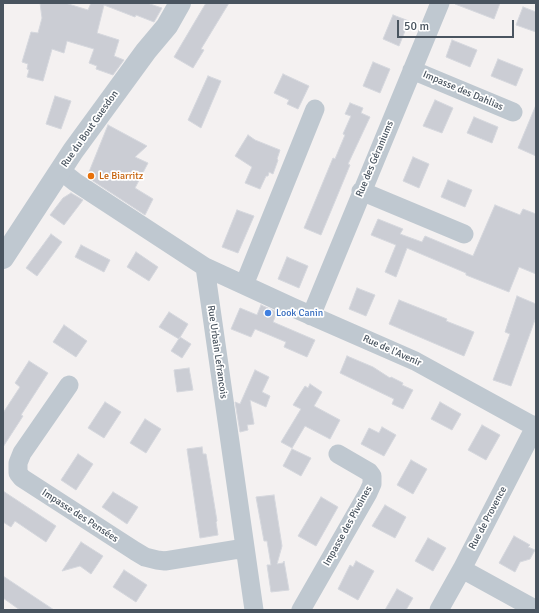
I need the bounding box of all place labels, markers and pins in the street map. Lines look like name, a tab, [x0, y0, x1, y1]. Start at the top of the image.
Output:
place label: Le Biarritz	[99, 170, 143, 182]
marker: Le Biarritz	[86, 171, 96, 181]
place label: Look Canin	[276, 307, 323, 319]
marker: Look Canin	[263, 308, 273, 318]

